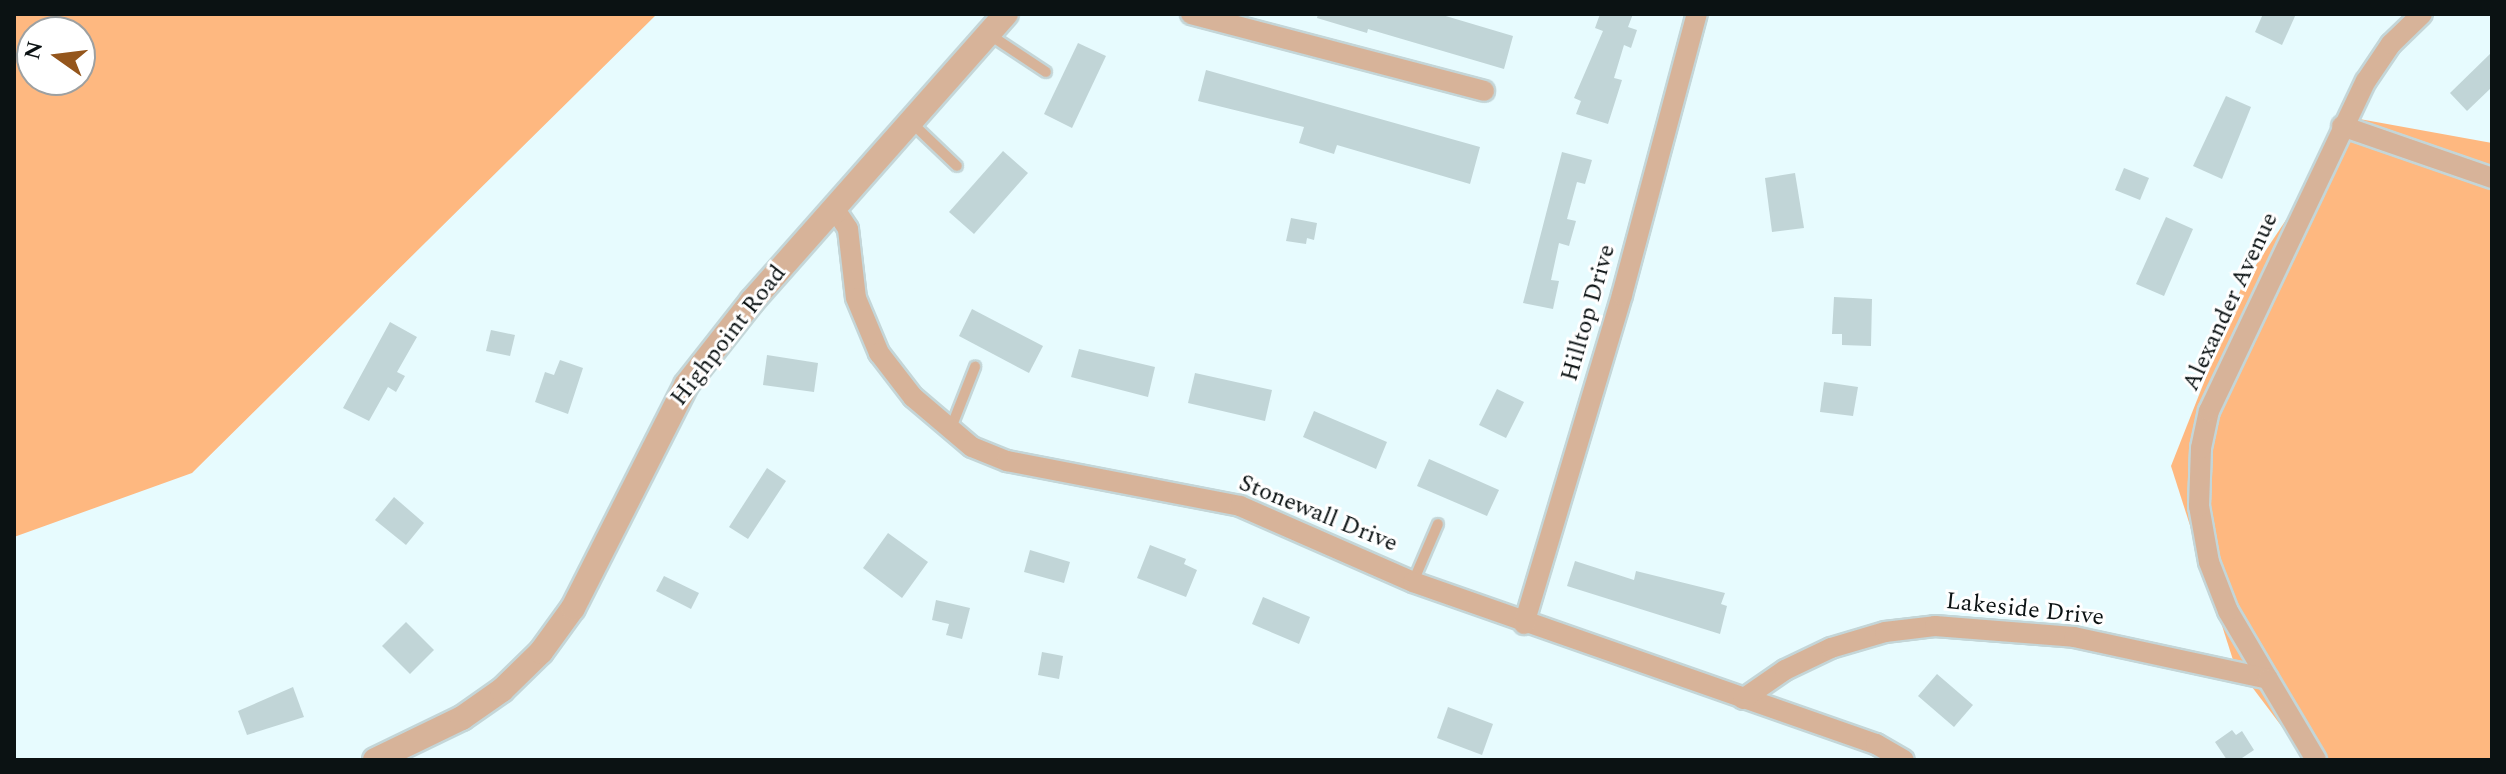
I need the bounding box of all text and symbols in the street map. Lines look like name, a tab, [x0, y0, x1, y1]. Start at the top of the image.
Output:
north arrow	[16, 16, 96, 96]
text: N	[16, 38, 52, 63]
street label: Alexander Avenue	[2177, 208, 2285, 396]
street label: Hilltop Drive	[1556, 241, 1622, 385]
street label: Highpoint Road	[665, 260, 793, 412]
street label: Stonewall Drive	[1234, 469, 1402, 559]
street label: Lakeside Drive	[1944, 587, 2106, 633]

